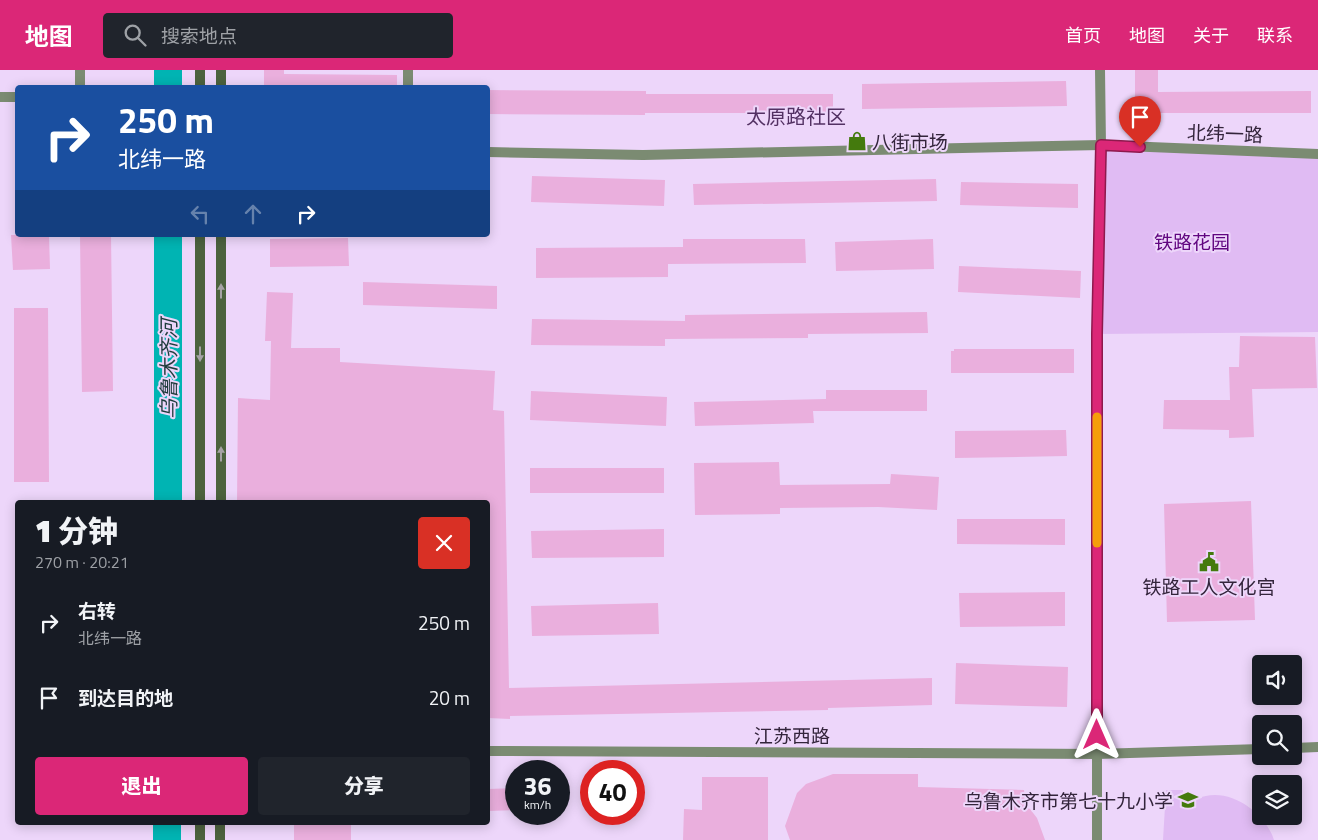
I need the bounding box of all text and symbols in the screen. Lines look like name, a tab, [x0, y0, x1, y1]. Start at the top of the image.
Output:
search box	[103, 13, 453, 58]
text: 地图	[25, 18, 73, 54]
icon: search	[121, 21, 149, 49]
text: 搜索地点	[161, 21, 237, 50]
text: 首页	[1065, 22, 1101, 49]
text: 地图	[1129, 22, 1165, 49]
text: 关于	[1193, 22, 1229, 49]
text: 联系	[1257, 22, 1293, 49]
text: 250 m	[118, 93, 214, 147]
pin	[1119, 96, 1161, 147]
district label: 太原路社区	[746, 101, 846, 132]
icon: arrive	[1126, 103, 1154, 131]
icon: right	[35, 105, 100, 170]
street label: 北纬一路	[1187, 117, 1263, 149]
place label: 八街市场	[872, 127, 948, 156]
shop icon: 八街市场	[846, 130, 868, 152]
text: 北纬一路	[118, 142, 206, 176]
icon: left	[186, 200, 214, 228]
icon: ahead	[239, 200, 267, 228]
icon: right	[292, 200, 320, 228]
park label: 铁路花园	[1154, 227, 1230, 256]
one-way arrow	[217, 283, 225, 299]
water label: 乌鲁木齐河	[153, 315, 184, 419]
one-way arrow	[196, 346, 204, 362]
one-way arrow	[217, 446, 225, 462]
text: 1 分钟	[35, 508, 118, 554]
button: close	[418, 517, 470, 569]
text: 270 m · 20:21	[35, 550, 129, 574]
public building icon: 铁路工人文化宫	[1198, 551, 1220, 573]
place label: 铁路工人文化宫	[1142, 572, 1276, 601]
text: 右转	[78, 596, 116, 625]
text: 250 m	[418, 608, 470, 637]
icon: right	[35, 609, 63, 637]
text: 北纬一路	[78, 626, 142, 650]
map controls	[1252, 655, 1302, 825]
button: sound	[1252, 655, 1302, 705]
text: 到达目的地	[78, 683, 173, 712]
text: 20 m	[429, 683, 470, 712]
icon: arrive	[35, 684, 63, 712]
position arrow	[1070, 708, 1122, 760]
button: search	[1252, 715, 1302, 765]
street label: 江苏西路	[754, 721, 830, 750]
button: 退出	[35, 757, 248, 815]
button: 分享	[258, 757, 470, 815]
speed limit sign: 40	[580, 760, 645, 825]
text: 36	[523, 767, 552, 805]
button: layers	[1252, 775, 1302, 825]
place label: 乌鲁木齐市第七十九小学	[964, 786, 1173, 815]
school or university icon: 乌鲁木齐市第七十九小学	[1177, 789, 1199, 811]
text: km/h	[524, 795, 551, 814]

